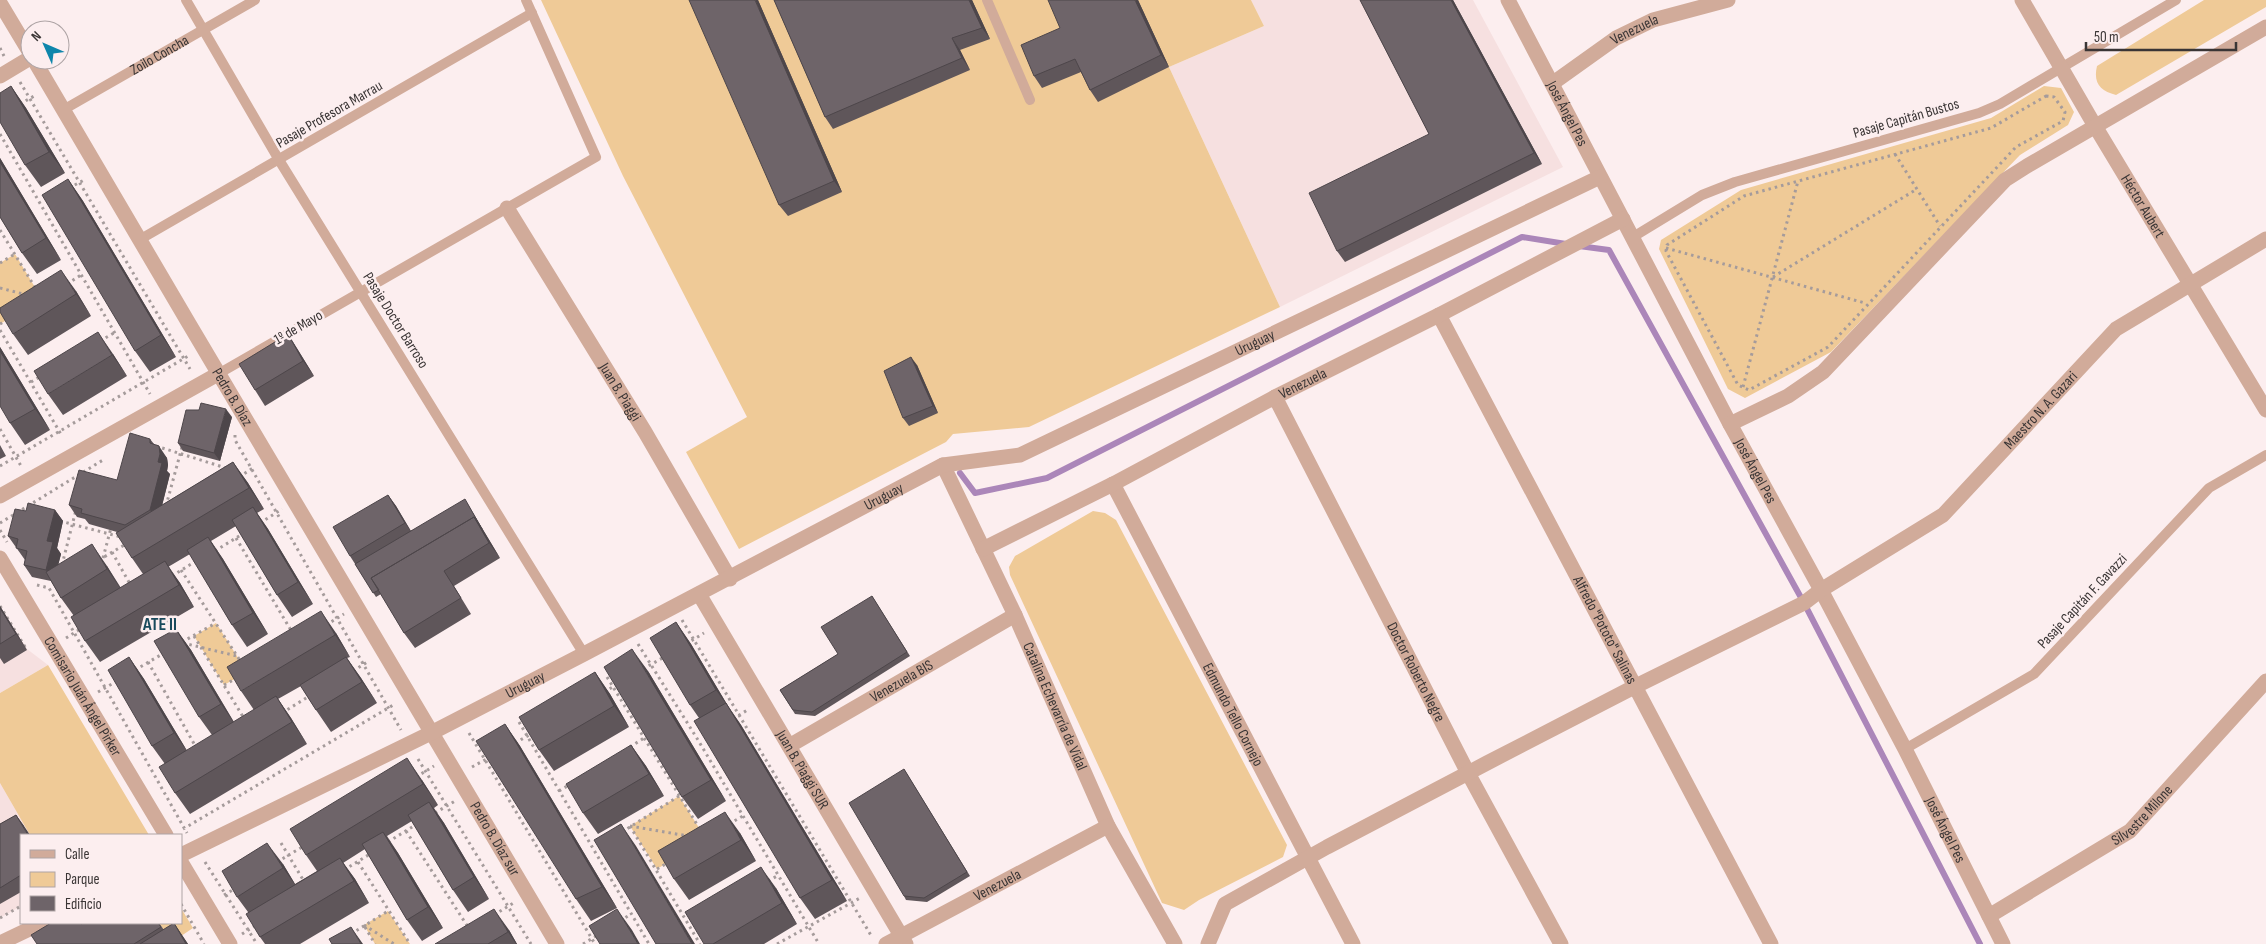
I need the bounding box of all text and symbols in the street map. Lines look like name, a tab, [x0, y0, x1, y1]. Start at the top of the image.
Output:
street label: Venezuela	[1607, 10, 1661, 49]
north arrow	[20, 20, 70, 70]
scale bar	[2086, 20, 2236, 52]
text: N	[28, 28, 45, 45]
text: 50 m	[2094, 28, 2119, 47]
street label: Zoilo Concha	[127, 31, 192, 80]
street label: Pasaje Profesora Marrau	[273, 76, 386, 153]
street label: José Ángel Pes	[1542, 77, 1592, 150]
street label: Pasaje Capitán Bustos	[1851, 94, 1961, 143]
street label: Héctor Aubert	[2116, 171, 2169, 242]
street label: Pasaje Doctor Barroso	[358, 269, 433, 372]
street label: 1º de Mayo	[270, 306, 326, 349]
street label: Uruguay	[1232, 325, 1278, 361]
street label: Juan B. Piaggi	[594, 358, 645, 425]
street label: Venezuela	[1276, 364, 1330, 404]
street label: Pedro B. Díaz	[207, 365, 257, 430]
street label: Maestro N. A. Gazari	[2000, 367, 2082, 453]
street label: José Ángel Pes	[1729, 434, 1781, 507]
street label: Uruguay	[861, 478, 907, 515]
street label: Pasaje Capitán F. Gavazzi	[2034, 550, 2131, 653]
street label: Alfredo "Pototo" Salinas	[1568, 572, 1641, 687]
district label: ATE II	[142, 614, 177, 635]
street label: Doctor Roberto Negre	[1382, 619, 1449, 725]
street label: Comisario Juán Ángel Pirker	[39, 633, 126, 760]
street label: Catalina Echevarría de Vidal	[1018, 639, 1091, 773]
street label: Venezuela BIS	[867, 656, 937, 707]
street label: Edmundo Tello Cornejo	[1198, 660, 1268, 770]
street label: Uruguay	[502, 667, 548, 703]
street label: Juan B. Piaggi SUR	[771, 726, 833, 813]
street label: Silvestre Milone	[2108, 781, 2177, 850]
street label: José Ángel Pes	[1920, 793, 1970, 866]
street label: Pedro B. Díaz sur	[465, 798, 524, 880]
legend	[20, 834, 182, 924]
text: Calle	[65, 845, 89, 864]
street label: Venezuela	[970, 865, 1025, 906]
text: Parque	[65, 870, 100, 889]
text: Edificio	[65, 895, 102, 914]

